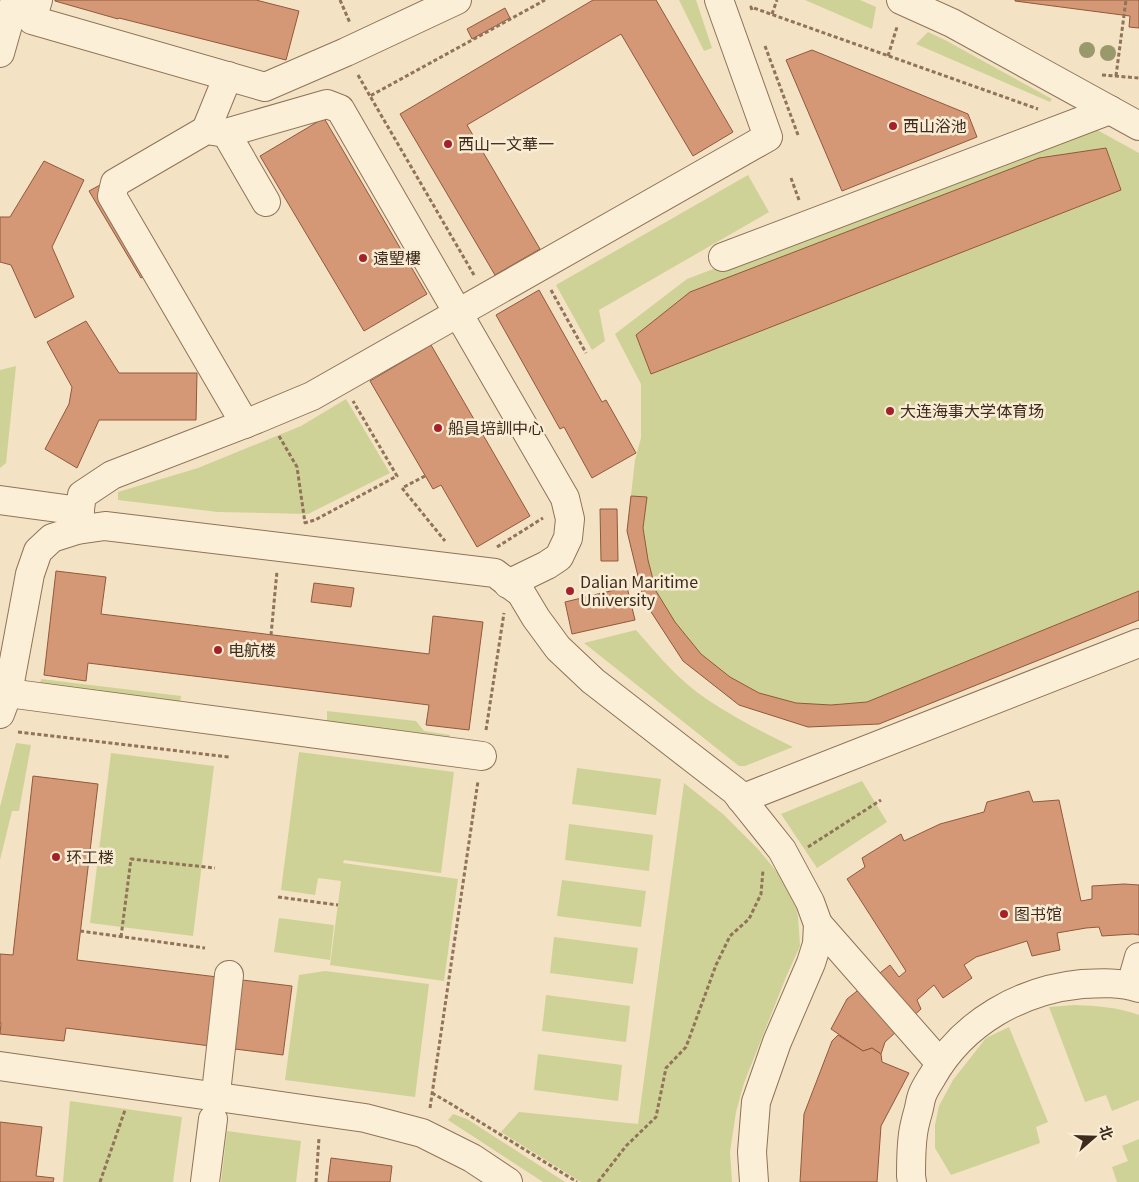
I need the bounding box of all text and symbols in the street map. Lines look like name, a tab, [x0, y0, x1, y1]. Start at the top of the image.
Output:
place label: 西山浴池	[903, 113, 967, 137]
marker: 西山浴池	[887, 120, 899, 132]
place label: 西山一文華一	[458, 131, 554, 155]
marker: 西山一文華一	[442, 138, 454, 150]
place label: 遠朢樓	[373, 245, 421, 269]
marker: 遠朢樓	[357, 252, 369, 264]
place label: 大连海事大学体育场	[900, 398, 1044, 422]
marker: 大连海事大学体育场	[884, 405, 896, 417]
place label: 船員培訓中心	[448, 415, 544, 439]
marker: 船員培訓中心	[432, 422, 444, 434]
place label: Dalian Maritime University	[580, 569, 698, 611]
marker: Dalian Maritime University	[564, 585, 576, 597]
place label: 电航楼	[228, 637, 276, 661]
marker: 电航楼	[212, 644, 224, 656]
place label: 环工楼	[66, 844, 114, 868]
marker: 环工楼	[50, 851, 62, 863]
place label: 图书馆	[1014, 901, 1062, 925]
marker: 图书馆	[998, 908, 1010, 920]
north arrow	[1069, 1112, 1119, 1162]
text: 北	[1095, 1122, 1119, 1142]

